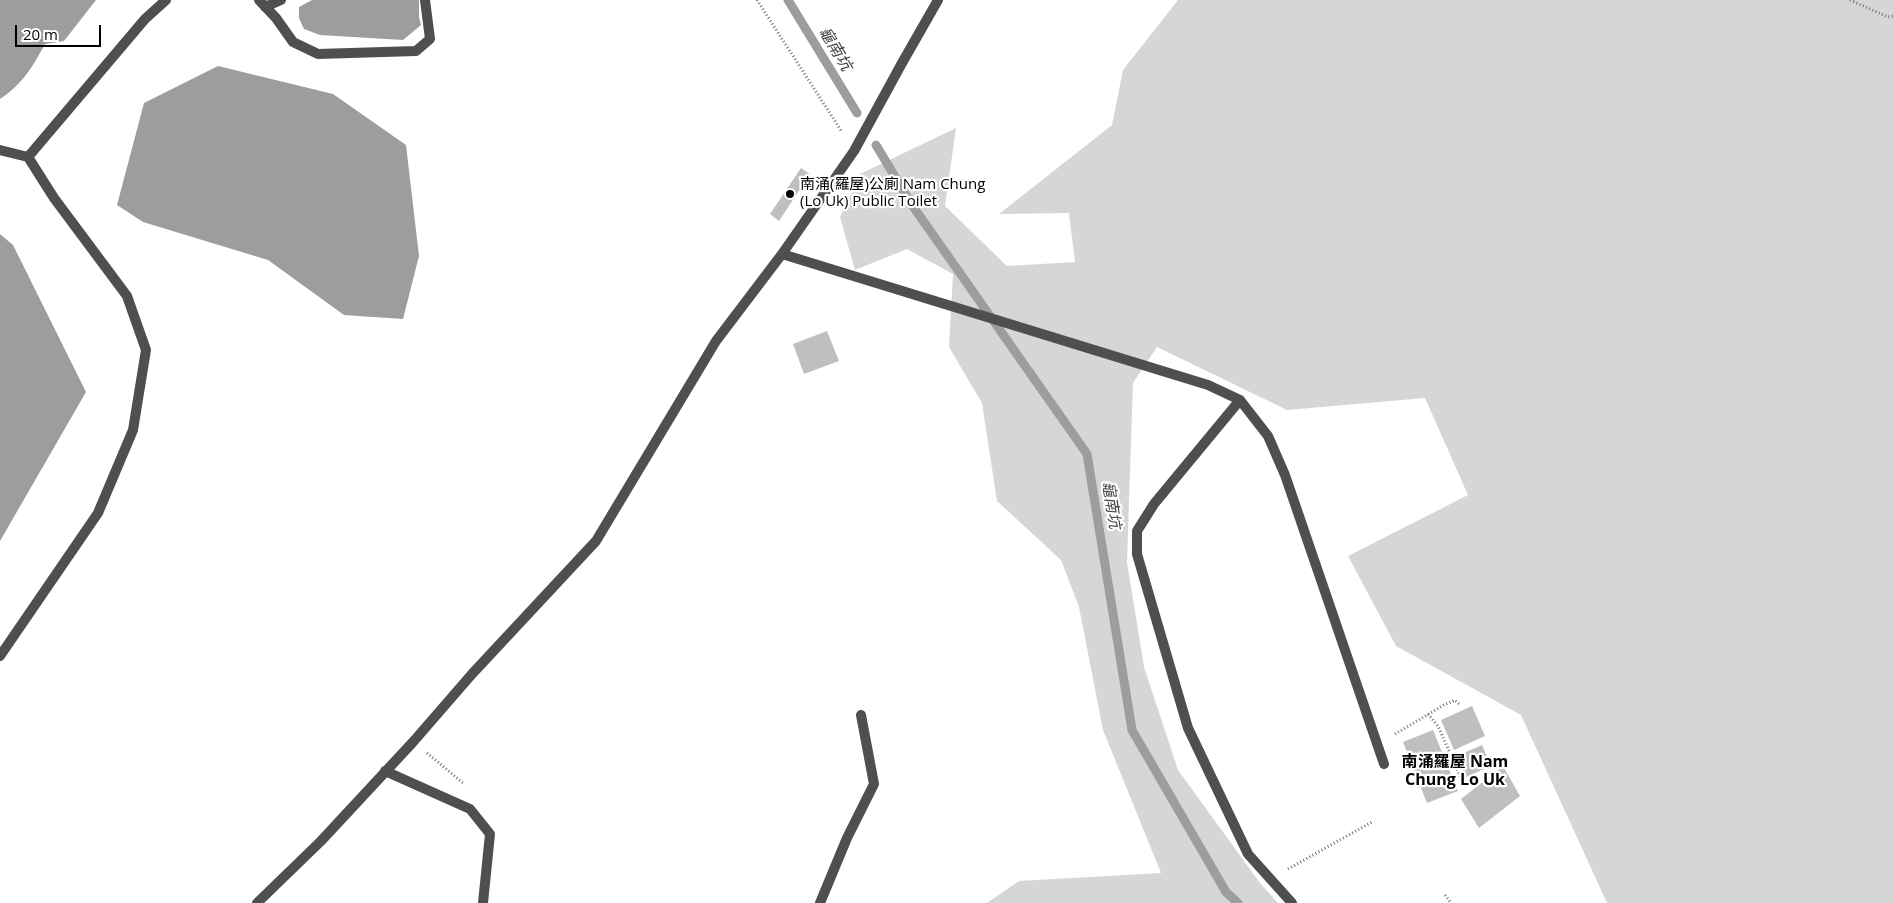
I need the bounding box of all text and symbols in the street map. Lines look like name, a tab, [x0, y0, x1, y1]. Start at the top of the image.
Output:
scale bar	[18, 15, 104, 47]
water label: 龜南坑	[814, 23, 856, 75]
text: 20 m	[23, 24, 58, 44]
place label: 南涌(羅屋)公廁 Nam Chung (Lo Uk) Public Toilet	[800, 176, 985, 211]
marker: 南涌(羅屋)公廁 Nam Chung (Lo Uk) Public Toilet	[784, 188, 796, 200]
water label: 龜南坑	[1098, 480, 1124, 530]
district label: 南涌羅屋 Nam Chung Lo Uk	[1402, 752, 1508, 790]

